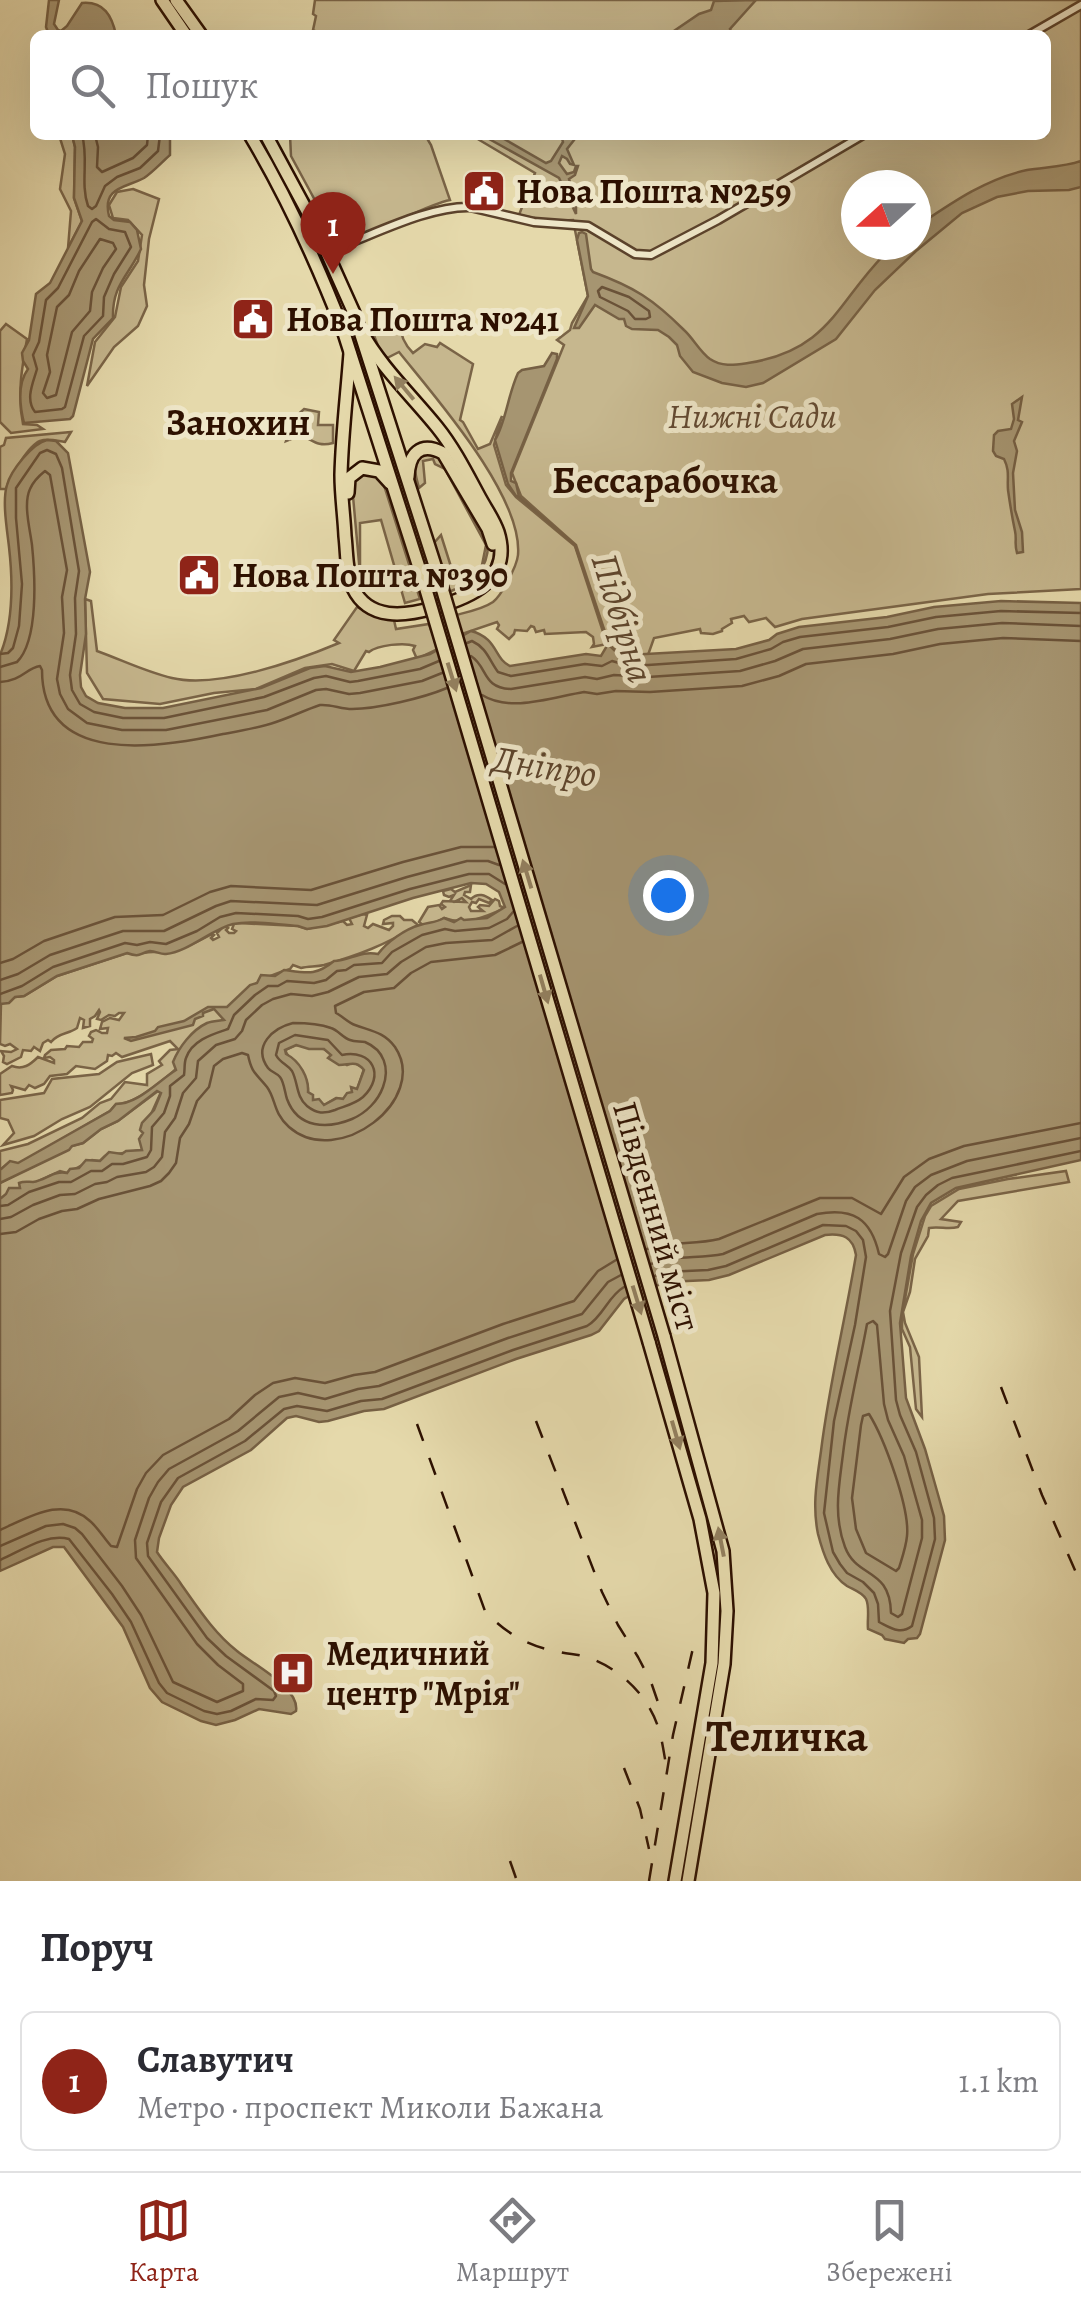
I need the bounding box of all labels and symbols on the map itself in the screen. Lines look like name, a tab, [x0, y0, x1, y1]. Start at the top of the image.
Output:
place label: Нова Пошта №259	[516, 167, 791, 215]
public building icon: Нова Пошта №259	[461, 168, 507, 214]
north arrow	[841, 170, 931, 260]
pin: 1	[300, 192, 366, 274]
place label: Нова Пошта №241	[286, 295, 559, 343]
public building icon: Нова Пошта №241	[230, 296, 276, 342]
one-way arrow	[393, 376, 415, 401]
park label: Нижні Сади	[667, 392, 837, 440]
district label: Занохин	[166, 396, 310, 448]
district label: Бессарабочка	[552, 454, 779, 506]
water label: Підбірна	[579, 547, 667, 689]
place label: Нова Пошта №390	[232, 551, 508, 599]
public building icon: Нова Пошта №390	[176, 552, 222, 598]
one-way arrow	[445, 662, 460, 693]
water label: Дніпро	[486, 732, 601, 800]
one-way arrow	[519, 858, 534, 888]
your location	[643, 870, 694, 921]
one-way arrow	[537, 974, 552, 1004]
street label: Південний міст	[601, 1096, 713, 1336]
one-way arrow	[630, 1285, 645, 1316]
one-way arrow	[669, 1420, 684, 1451]
one-way arrow	[712, 1526, 728, 1557]
place label: Медичний центр "Мрія"	[326, 1629, 520, 1717]
hospital icon: Медичний центр "Мрія"	[270, 1650, 316, 1696]
district label: Теличка	[706, 1705, 868, 1767]

